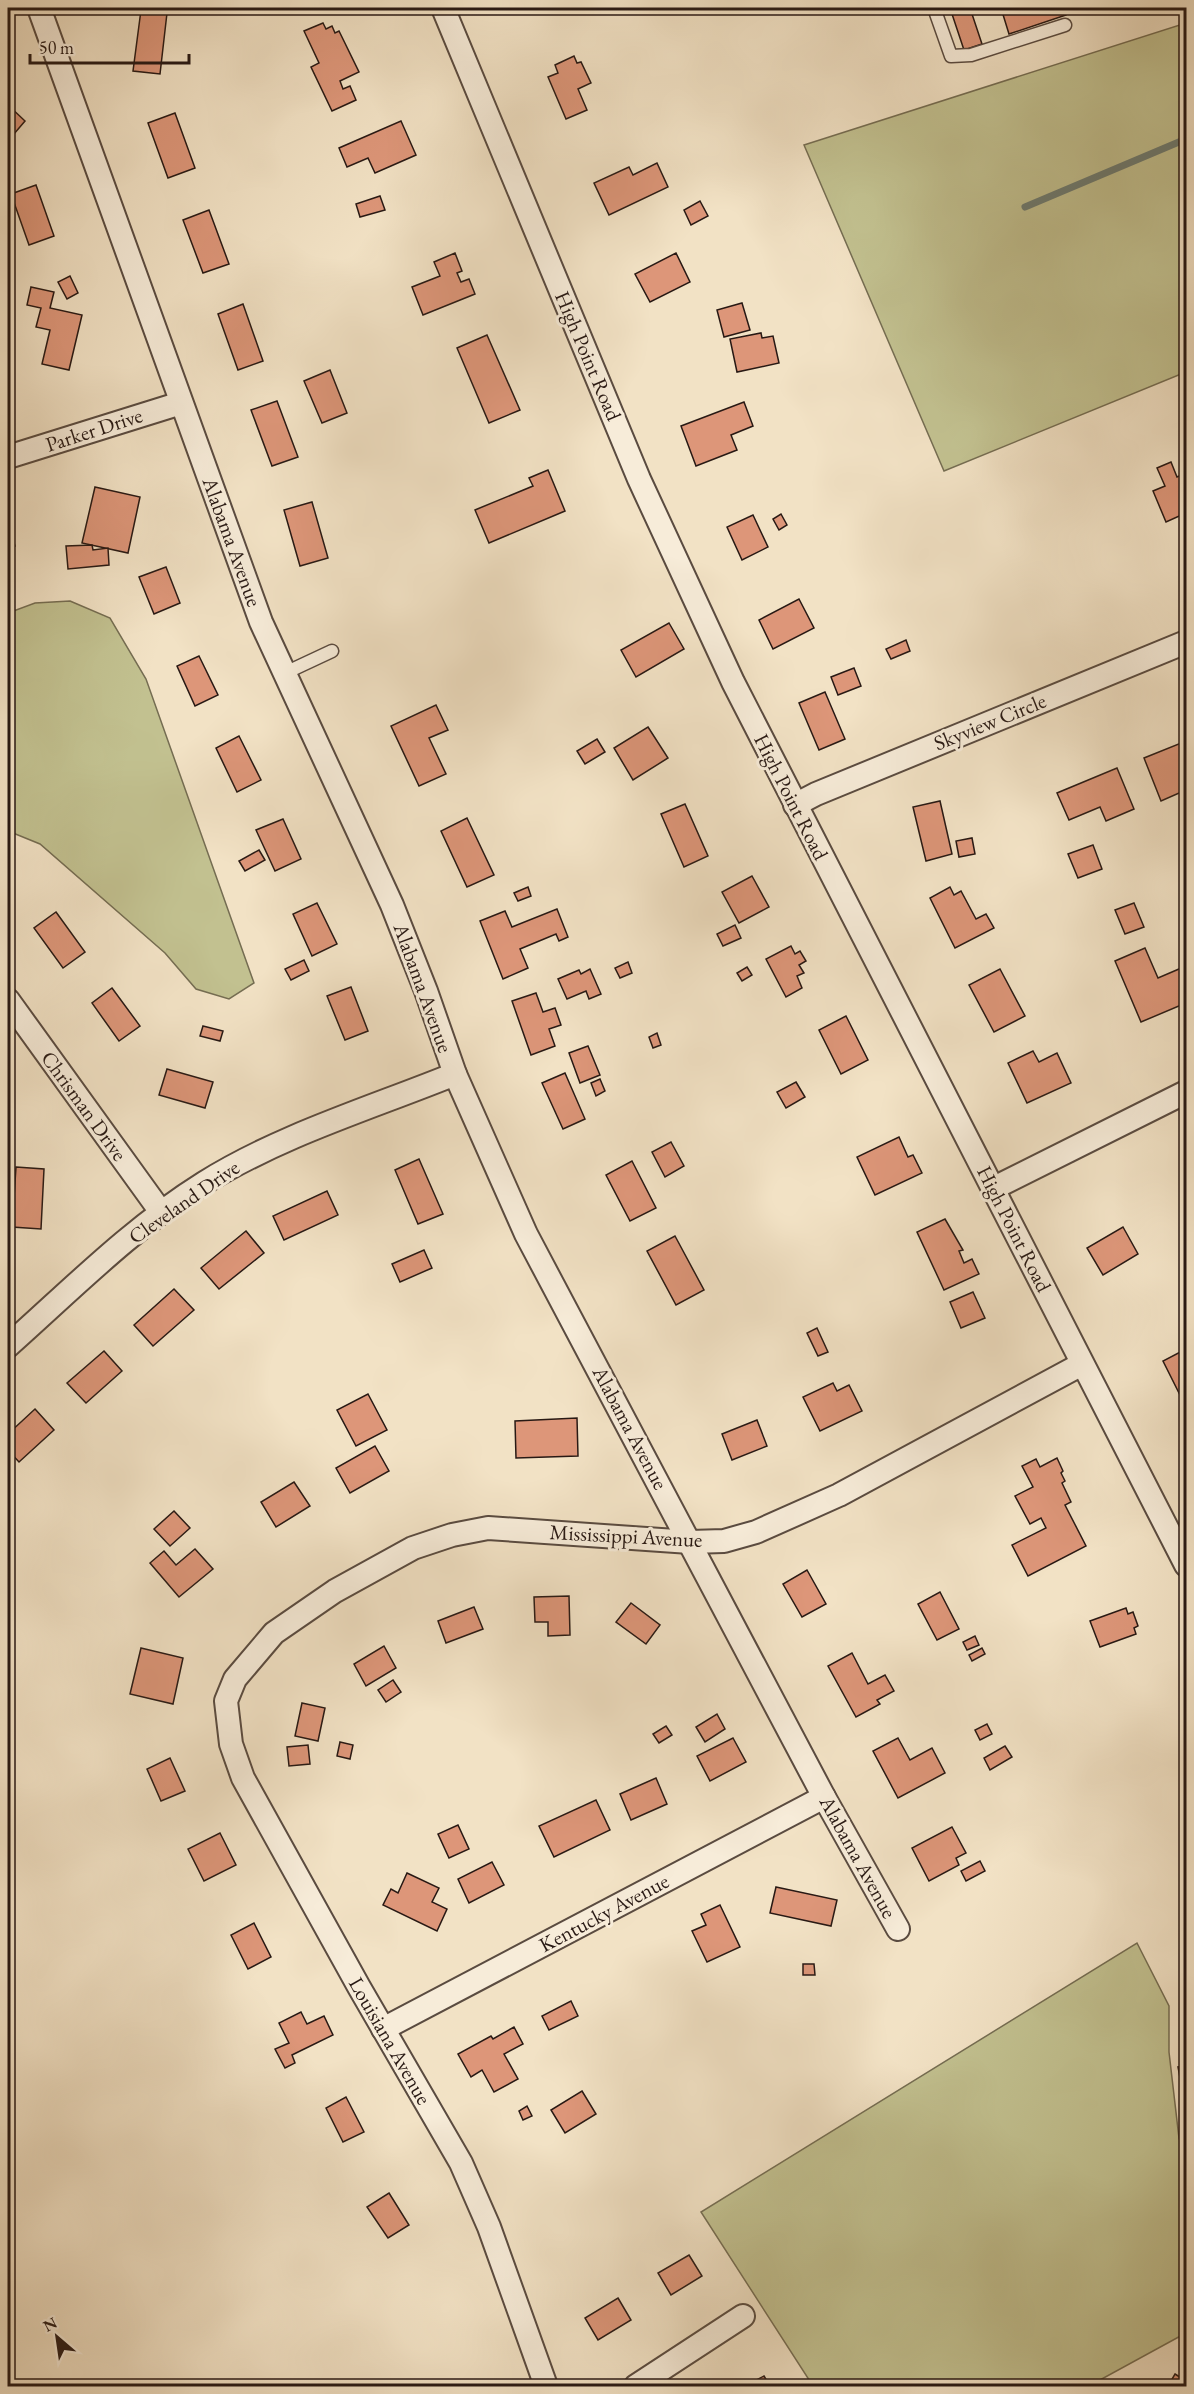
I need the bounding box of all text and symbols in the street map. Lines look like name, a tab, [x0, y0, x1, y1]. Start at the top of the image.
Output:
scale bar	[30, 27, 189, 65]
text: 50 m	[39, 36, 74, 59]
street label: High Point Road	[549, 287, 628, 425]
street label: Parker Drive	[42, 401, 146, 458]
street label: Alabama Avenue	[196, 472, 268, 610]
street label: Skyview Circle	[930, 687, 1050, 756]
street label: High Point Road	[748, 729, 835, 865]
street label: Alabama Avenue	[387, 918, 459, 1056]
street label: Chrisman Drive	[35, 1045, 133, 1166]
street label: Cleveland Drive	[123, 1153, 244, 1250]
street label: High Point Road	[971, 1161, 1058, 1297]
street label: Alabama Avenue	[586, 1361, 674, 1494]
street label: Mississippi Avenue	[549, 1518, 703, 1553]
street label: Alabama Avenue	[813, 1790, 903, 1923]
street label: Kentucky Avenue	[534, 1867, 673, 1958]
street label: Louisiana Avenue	[343, 1972, 438, 2109]
north arrow	[27, 2307, 87, 2367]
text: N	[39, 2312, 61, 2337]

